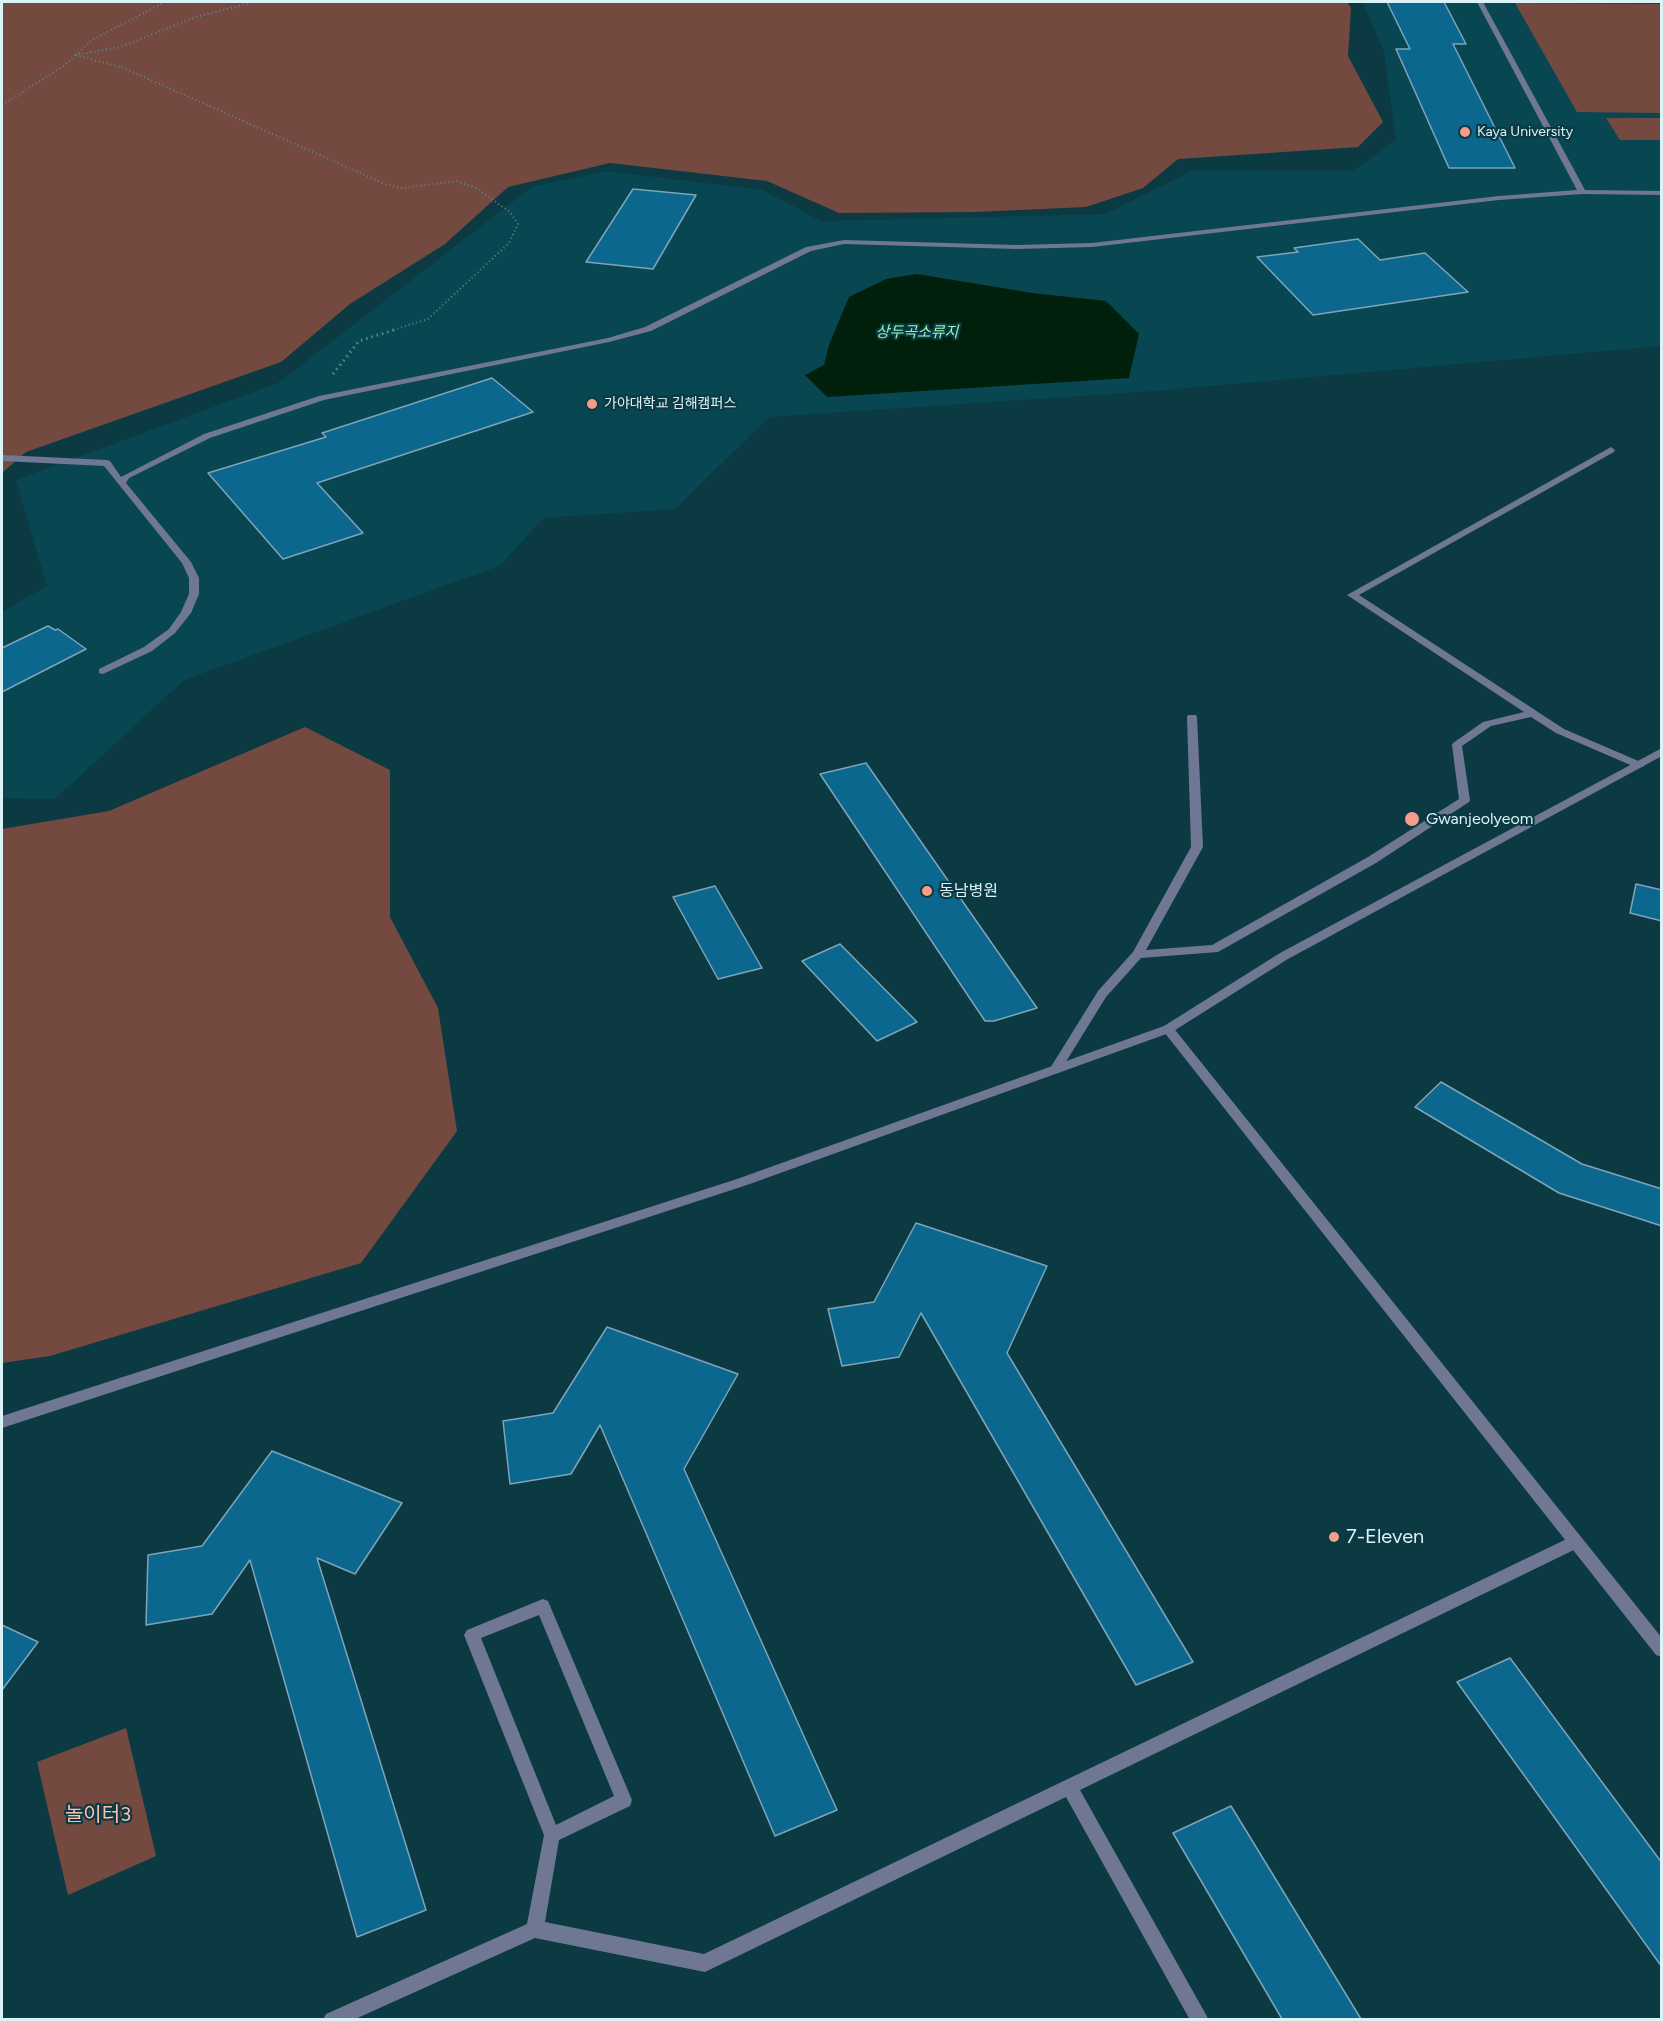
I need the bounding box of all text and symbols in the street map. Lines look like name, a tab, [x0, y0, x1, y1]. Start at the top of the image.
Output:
place label: Kaya University	[1477, 124, 1573, 140]
marker: Kaya University	[1458, 125, 1472, 139]
water label: 상두곡소류지	[876, 324, 958, 342]
place label: 가야대학교 김해캠퍼스	[604, 396, 736, 412]
marker: 가야대학교 김해캠퍼스	[585, 397, 599, 411]
place label: Gwanjeolyeom	[1426, 809, 1533, 829]
marker: Gwanjeolyeom	[1403, 810, 1421, 828]
place label: 동남병원	[939, 881, 998, 901]
marker: 동남병원	[920, 884, 934, 898]
place label: 7-Eleven	[1346, 1525, 1424, 1549]
marker: 7-Eleven	[1327, 1530, 1341, 1544]
park label: 놀이터3	[65, 1803, 131, 1827]

